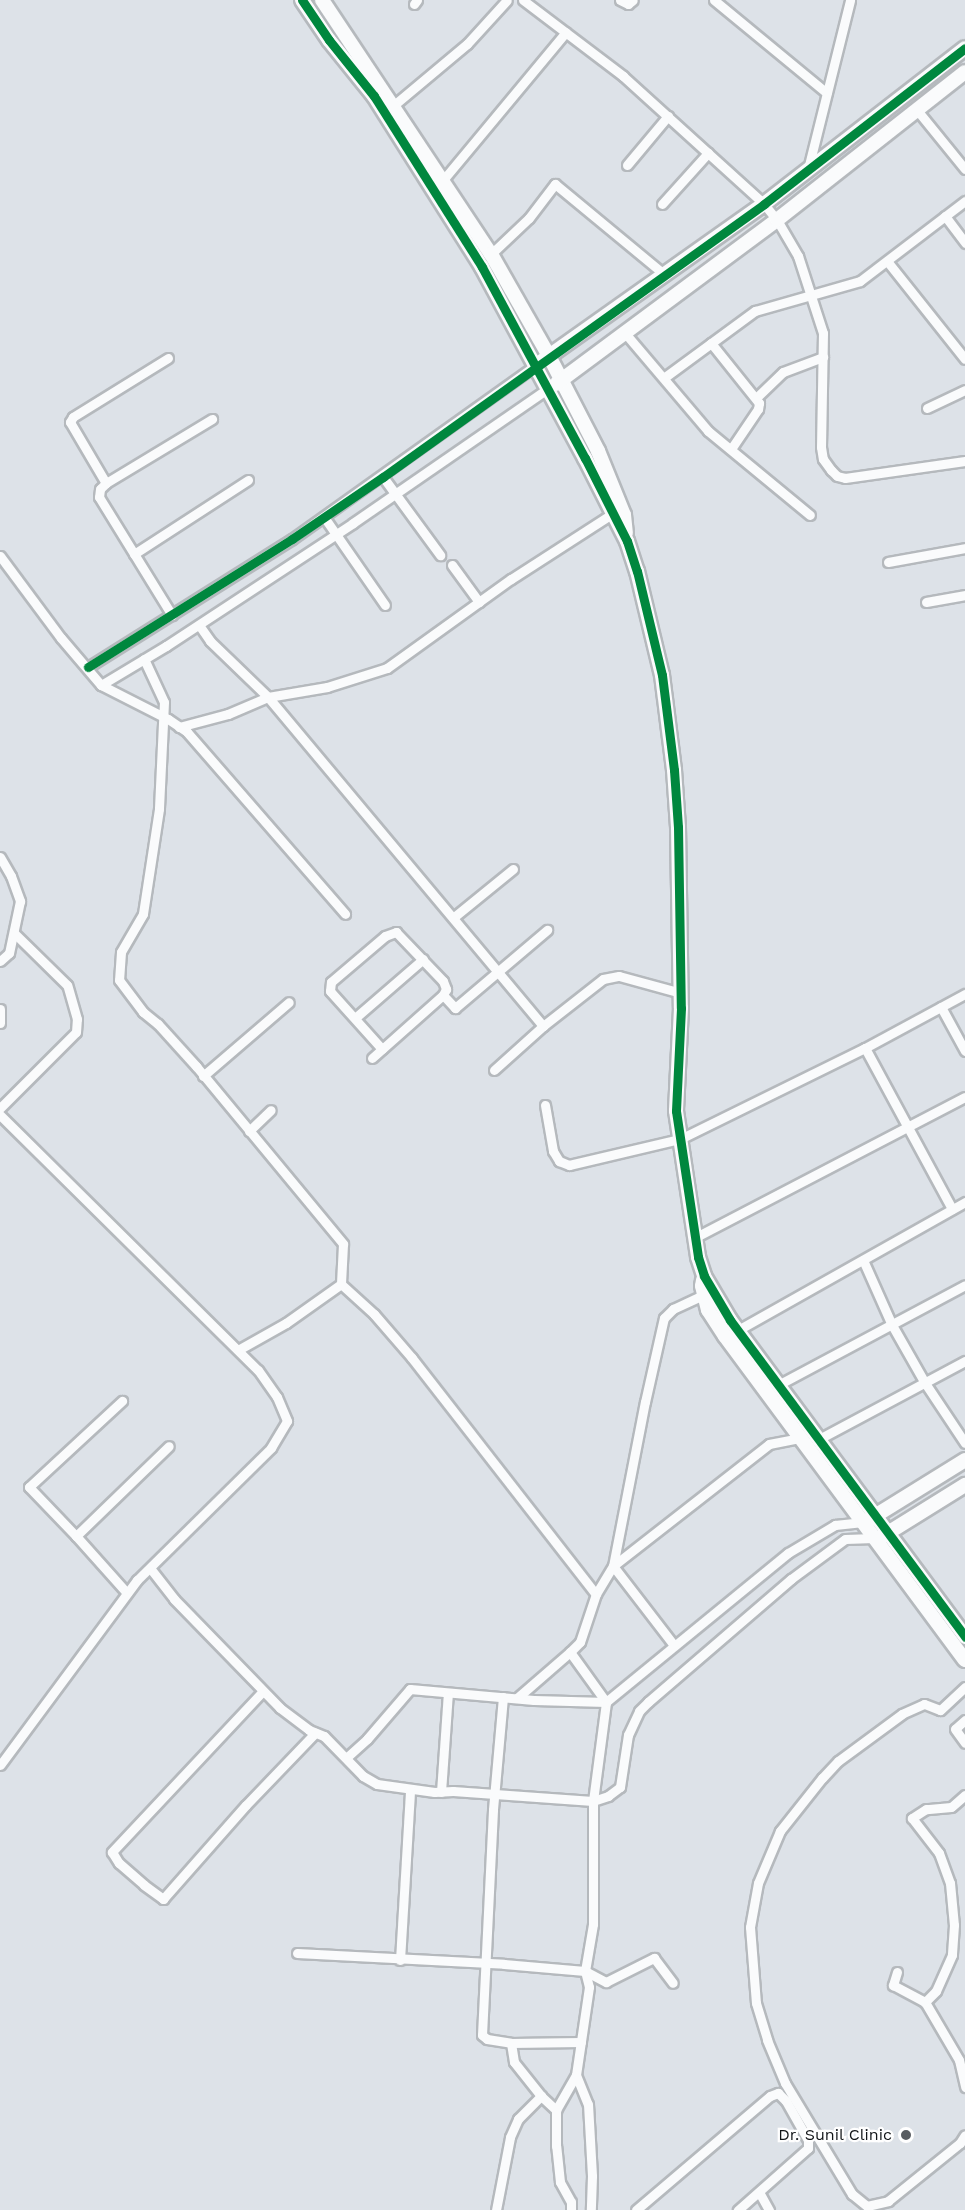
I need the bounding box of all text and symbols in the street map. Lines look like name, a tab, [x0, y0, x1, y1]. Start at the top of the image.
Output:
place label: Dr. Sunil Clinic	[778, 2125, 892, 2145]
marker: Dr. Sunil Clinic	[897, 2126, 915, 2144]

